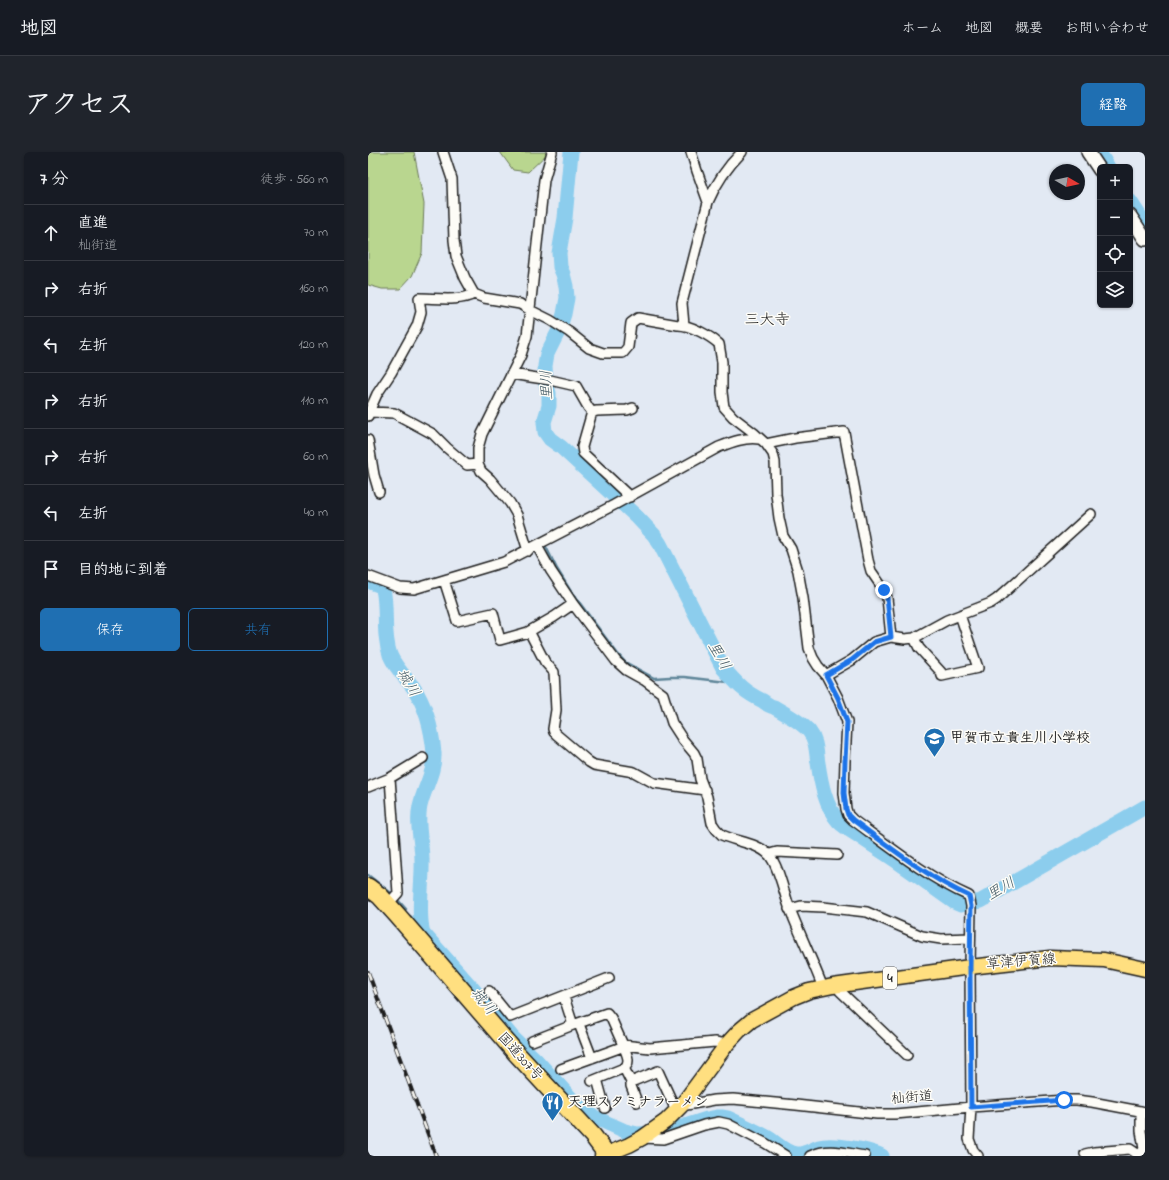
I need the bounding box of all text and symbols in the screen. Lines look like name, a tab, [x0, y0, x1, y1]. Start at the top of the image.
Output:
text: 地図	[20, 16, 58, 43]
text: ホーム	[902, 18, 943, 39]
text: 地図	[965, 18, 993, 39]
text: 概要	[1015, 18, 1043, 39]
text: お問い合わせ	[1065, 18, 1149, 39]
button: 経路	[1081, 83, 1145, 126]
text: アクセス	[24, 86, 134, 127]
north arrow	[1049, 164, 1085, 200]
map controls	[1097, 164, 1133, 308]
button: +	[1097, 164, 1133, 200]
text: 7 分	[40, 167, 68, 192]
text: 徒歩 · 560 m	[261, 170, 328, 189]
button: −	[1097, 200, 1133, 236]
text: 直進	[78, 212, 108, 234]
icon: ahead	[40, 222, 62, 244]
text: 70 m	[304, 223, 328, 242]
text: 杣街道	[78, 236, 117, 255]
button: locate	[1097, 236, 1133, 272]
button: layers	[1097, 272, 1133, 308]
icon: right	[40, 278, 62, 300]
text: 右折	[78, 279, 108, 301]
text: 160 m	[299, 279, 328, 298]
district label: 三大寺	[744, 309, 790, 331]
icon: left	[40, 334, 62, 356]
text: 左折	[78, 335, 108, 357]
text: 120 m	[298, 335, 328, 354]
water label: 里川	[535, 369, 559, 401]
icon: right	[40, 390, 62, 412]
text: 右折	[78, 391, 108, 413]
text: 110 m	[301, 391, 328, 410]
icon: right	[40, 446, 62, 468]
text: 右折	[78, 447, 108, 469]
text: 60 m	[303, 447, 328, 466]
icon: left	[40, 502, 62, 524]
text: 左折	[78, 503, 108, 525]
text: 40 m	[304, 503, 328, 522]
icon: arrive	[40, 558, 62, 580]
text: 目的地に到着	[78, 559, 168, 581]
route end	[875, 581, 893, 599]
button: 保存	[40, 608, 180, 651]
button: 共有	[188, 608, 328, 651]
water label: 里川	[702, 638, 736, 674]
water label: 城川	[391, 664, 425, 702]
school or university icon: 甲賀市立貴生川小学校	[922, 725, 948, 758]
place label: 甲賀市立貴生川小学校	[950, 728, 1090, 749]
water label: 里川	[983, 872, 1019, 906]
street label: 草津伊賀線	[985, 948, 1057, 976]
road number: 4	[883, 967, 897, 989]
water label: 城川	[465, 983, 501, 1021]
street label: 国道307号	[492, 1028, 548, 1086]
street label: 杣街道	[890, 1086, 934, 1110]
restaurant icon: 天理スタミナラーメン	[540, 1089, 566, 1122]
route start	[1055, 1091, 1073, 1109]
place label: 天理スタミナラーメン	[568, 1092, 708, 1113]

